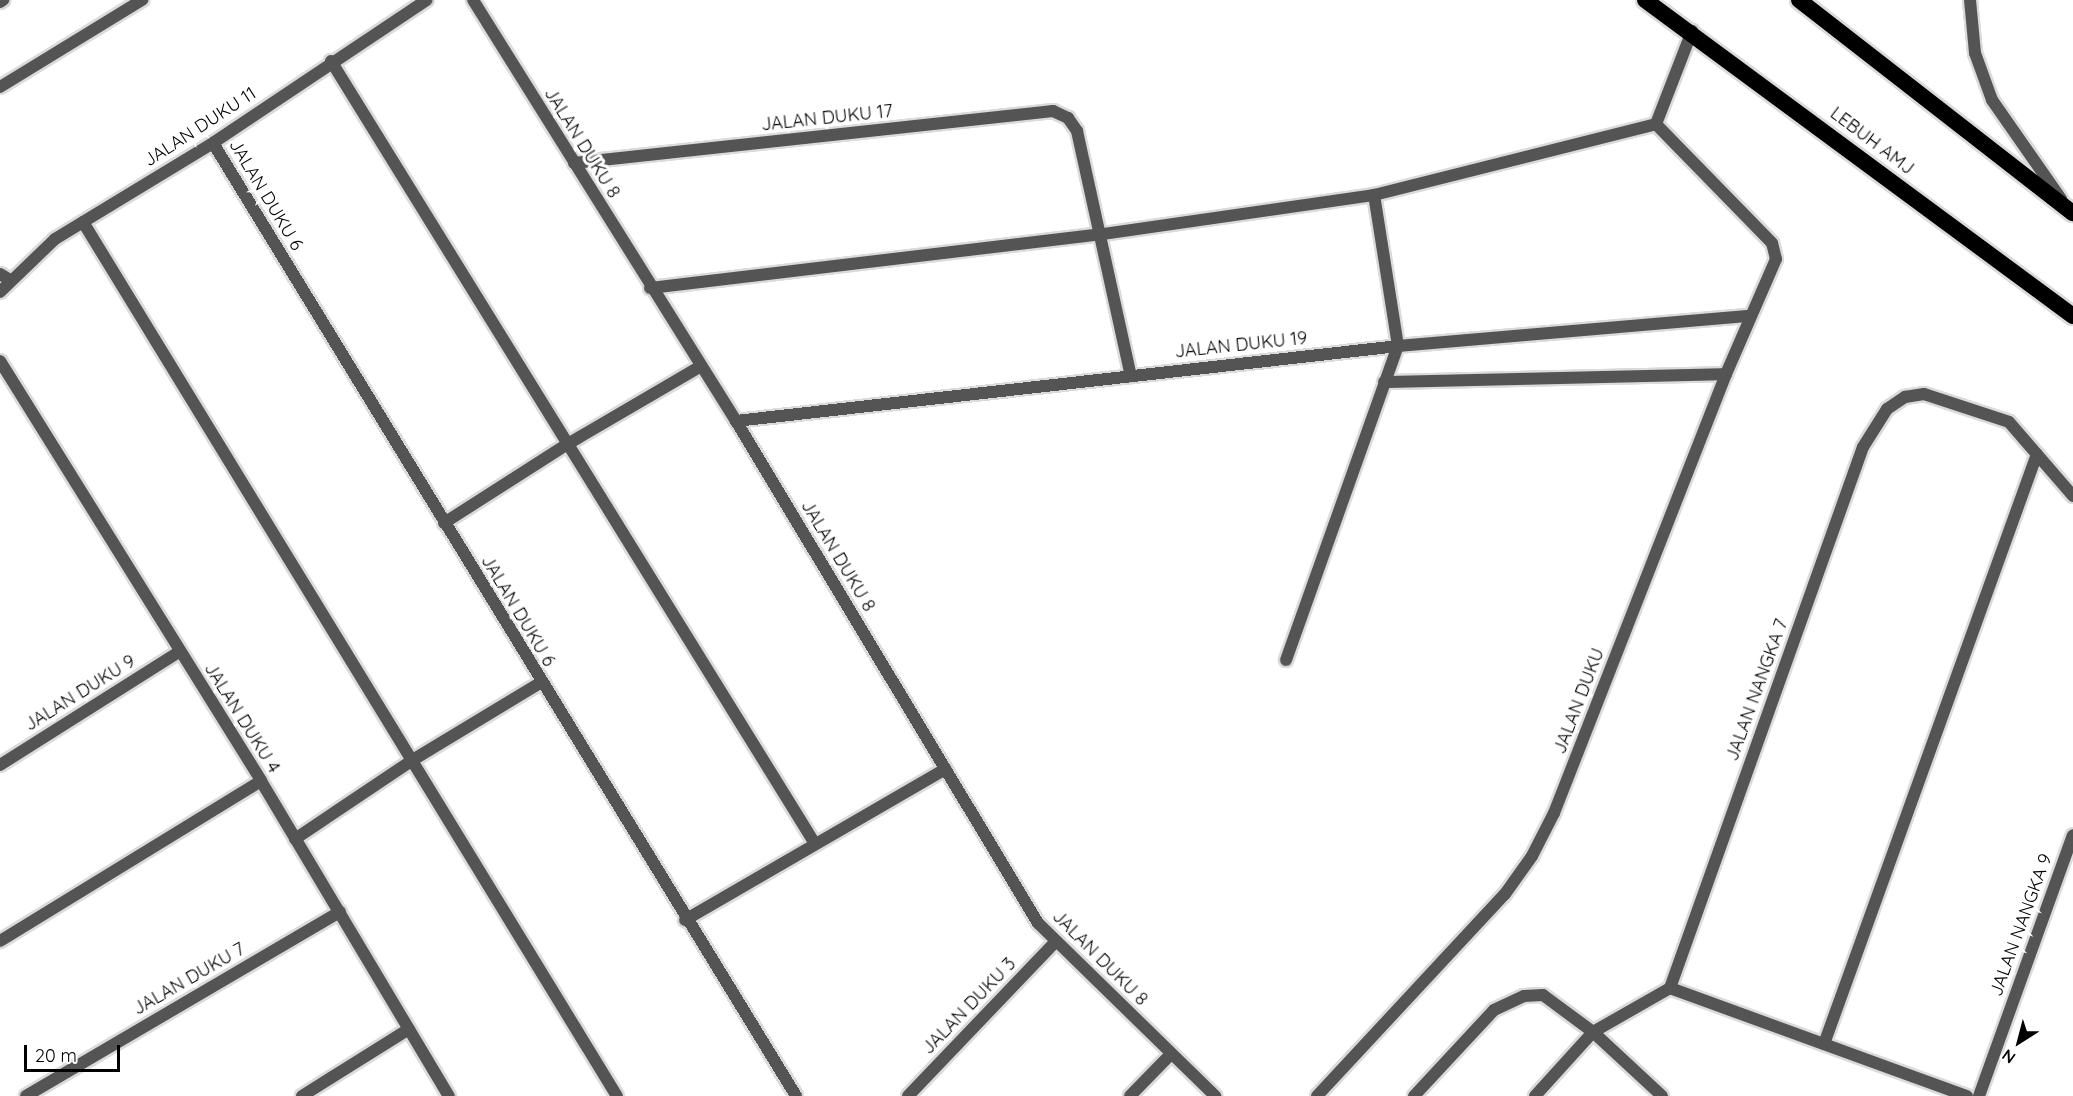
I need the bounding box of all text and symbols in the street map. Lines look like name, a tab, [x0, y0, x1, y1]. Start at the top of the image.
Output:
street label: JALAN DUKU 11	[140, 83, 260, 171]
street label: JALAN DUKU 8	[539, 84, 625, 202]
street label: JALAN DUKU 17	[760, 100, 894, 136]
street label: LEBUH AMJ	[1826, 103, 1918, 179]
street label: JALAN DUKU 6	[224, 135, 308, 255]
street label: JALAN DUKU 19	[1174, 327, 1308, 363]
street label: JALAN DUKU 8	[796, 496, 880, 616]
street label: JALAN DUKU 6	[476, 551, 560, 671]
street label: JALAN NANGKA 7	[1721, 616, 1793, 764]
street label: JALAN DUKU	[1549, 645, 1609, 757]
street label: JALAN DUKU 9	[21, 650, 139, 736]
street label: JALAN DUKU 4	[200, 659, 284, 777]
street label: JALAN NANGKA 9	[1985, 851, 2057, 999]
street label: JALAN DUKU 8	[1048, 906, 1152, 1010]
street label: JALAN DUKU 7	[129, 938, 249, 1020]
street label: JALAN DUKU 3	[918, 953, 1020, 1059]
north arrow	[1989, 1012, 2049, 1072]
scale bar	[27, 1033, 123, 1071]
text: 20 m	[35, 1044, 77, 1067]
text: N	[1998, 1045, 2019, 1068]

